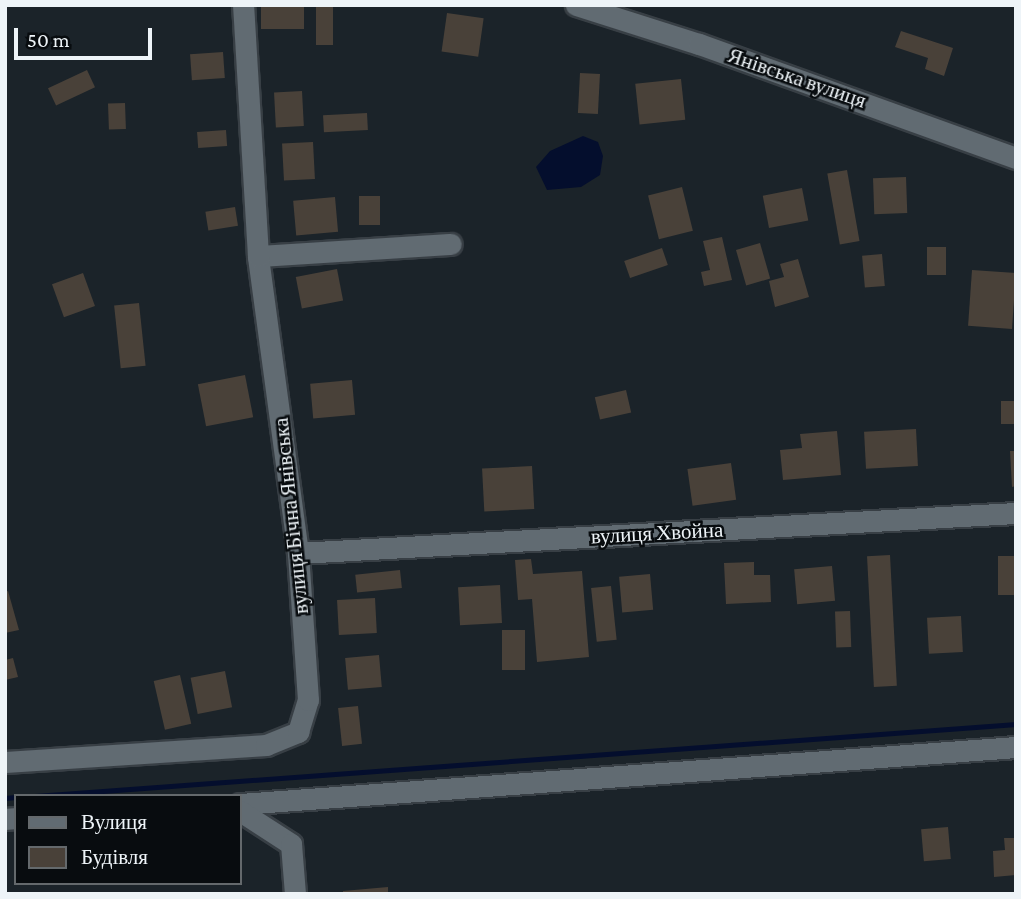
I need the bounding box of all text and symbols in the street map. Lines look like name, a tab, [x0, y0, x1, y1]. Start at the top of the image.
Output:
scale bar	[18, 14, 156, 58]
text: 50 m	[27, 28, 70, 52]
street label: Янівська вулиця	[725, 43, 869, 113]
street label: вулиця Бічна Янівська	[268, 417, 314, 615]
street label: вулиця Хвойна	[590, 517, 724, 549]
legend	[14, 794, 242, 885]
text: Вулиця	[81, 810, 147, 834]
text: Будівля	[81, 845, 148, 869]

